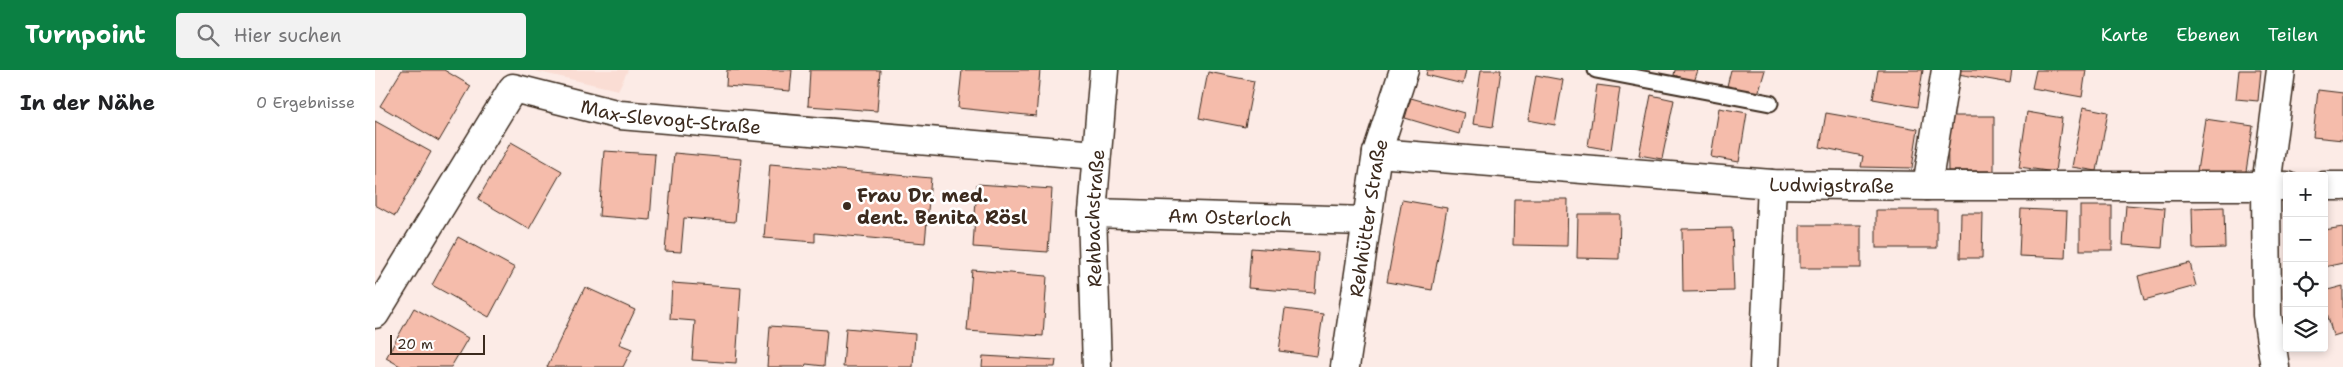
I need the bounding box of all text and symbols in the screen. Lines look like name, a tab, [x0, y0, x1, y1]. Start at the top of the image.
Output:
search box	[176, 13, 526, 58]
text: Turnpoint	[25, 19, 146, 51]
icon: search	[194, 21, 222, 49]
text: Hier suchen	[234, 23, 341, 48]
text: Karte	[2101, 23, 2148, 47]
text: Ebenen	[2176, 23, 2240, 47]
text: Teilen	[2268, 23, 2318, 47]
text: In der Nähe	[20, 89, 155, 117]
text: 0 Ergebnisse	[256, 92, 355, 113]
street label: Max-Slevogt-Straße	[578, 94, 762, 140]
street label: Rehhütter Straße	[1344, 135, 1394, 299]
street label: Rehbachstraße	[1080, 148, 1110, 288]
street label: Ludwigstraße	[1769, 172, 1895, 199]
map controls	[2283, 172, 2328, 352]
button: +	[2283, 172, 2328, 217]
place label: Frau Dr. med. dent. Benita Rösl	[857, 183, 1028, 230]
marker: Frau Dr. med. dent. Benita Rösl	[841, 200, 853, 212]
street label: Am Osterloch	[1168, 203, 1292, 232]
button: −	[2283, 217, 2328, 262]
button: locate	[2283, 262, 2328, 307]
button: layers	[2283, 307, 2328, 352]
scale bar	[390, 332, 485, 355]
text: 20 m	[397, 335, 433, 353]

